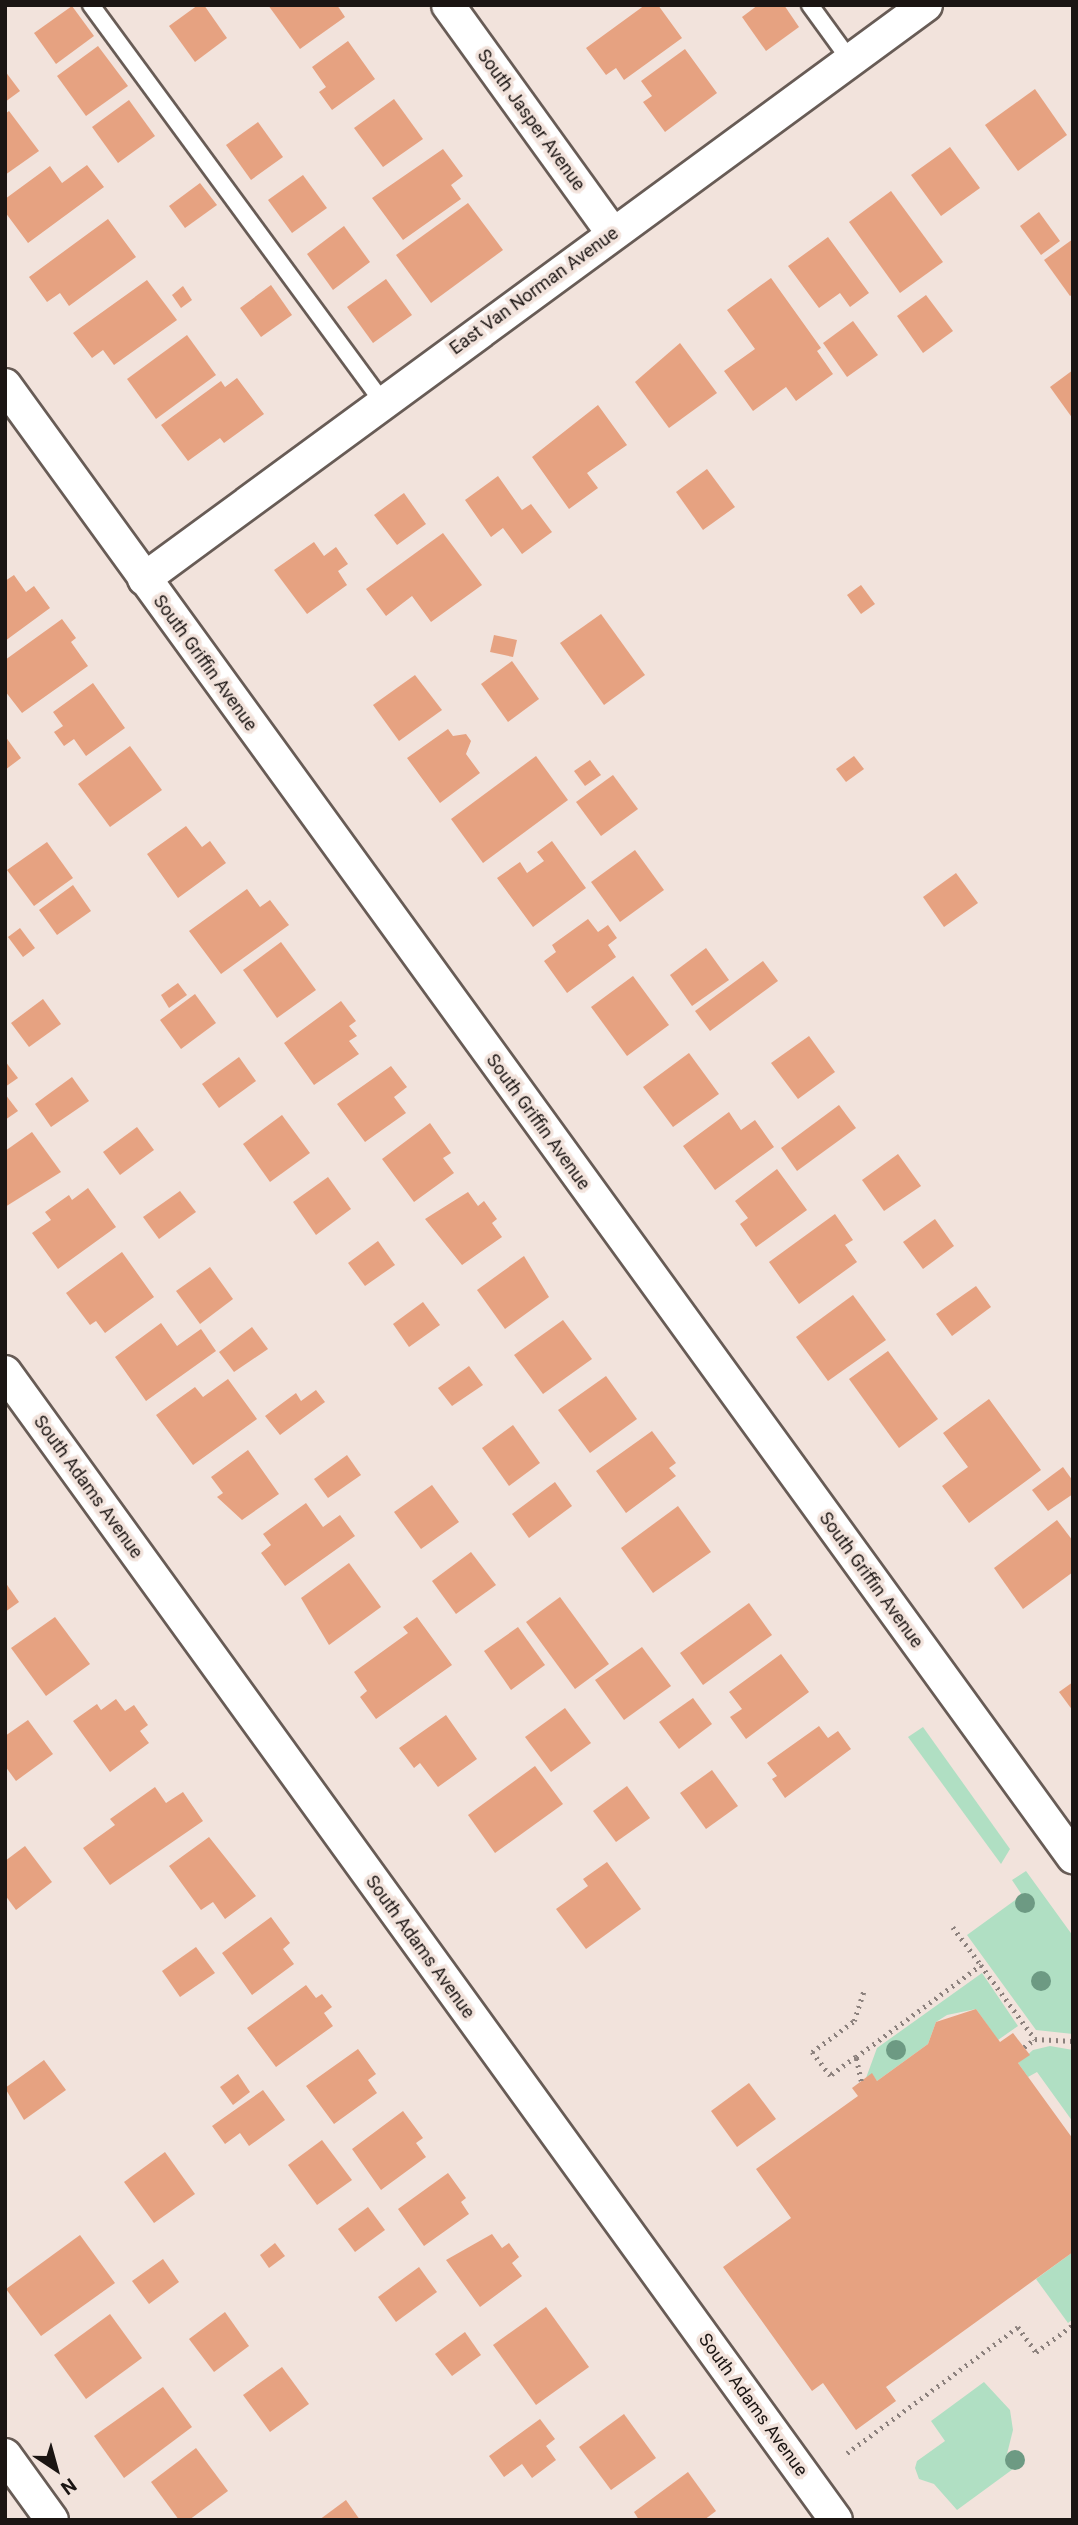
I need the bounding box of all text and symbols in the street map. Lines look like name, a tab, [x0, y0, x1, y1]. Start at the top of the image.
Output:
street label: South Jasper Avenue	[473, 45, 589, 195]
street label: East Van Norman Avenue	[446, 223, 622, 359]
street label: South Griffin Avenue	[149, 591, 261, 735]
street label: South Griffin Avenue	[482, 1050, 594, 1194]
street label: South Adams Avenue	[29, 1411, 147, 1563]
street label: South Griffin Avenue	[815, 1508, 927, 1652]
street label: South Adams Avenue	[361, 1871, 479, 2023]
street label: South Adams Avenue	[694, 2329, 812, 2481]
north arrow	[21, 2434, 91, 2504]
text: N	[56, 2473, 81, 2500]

